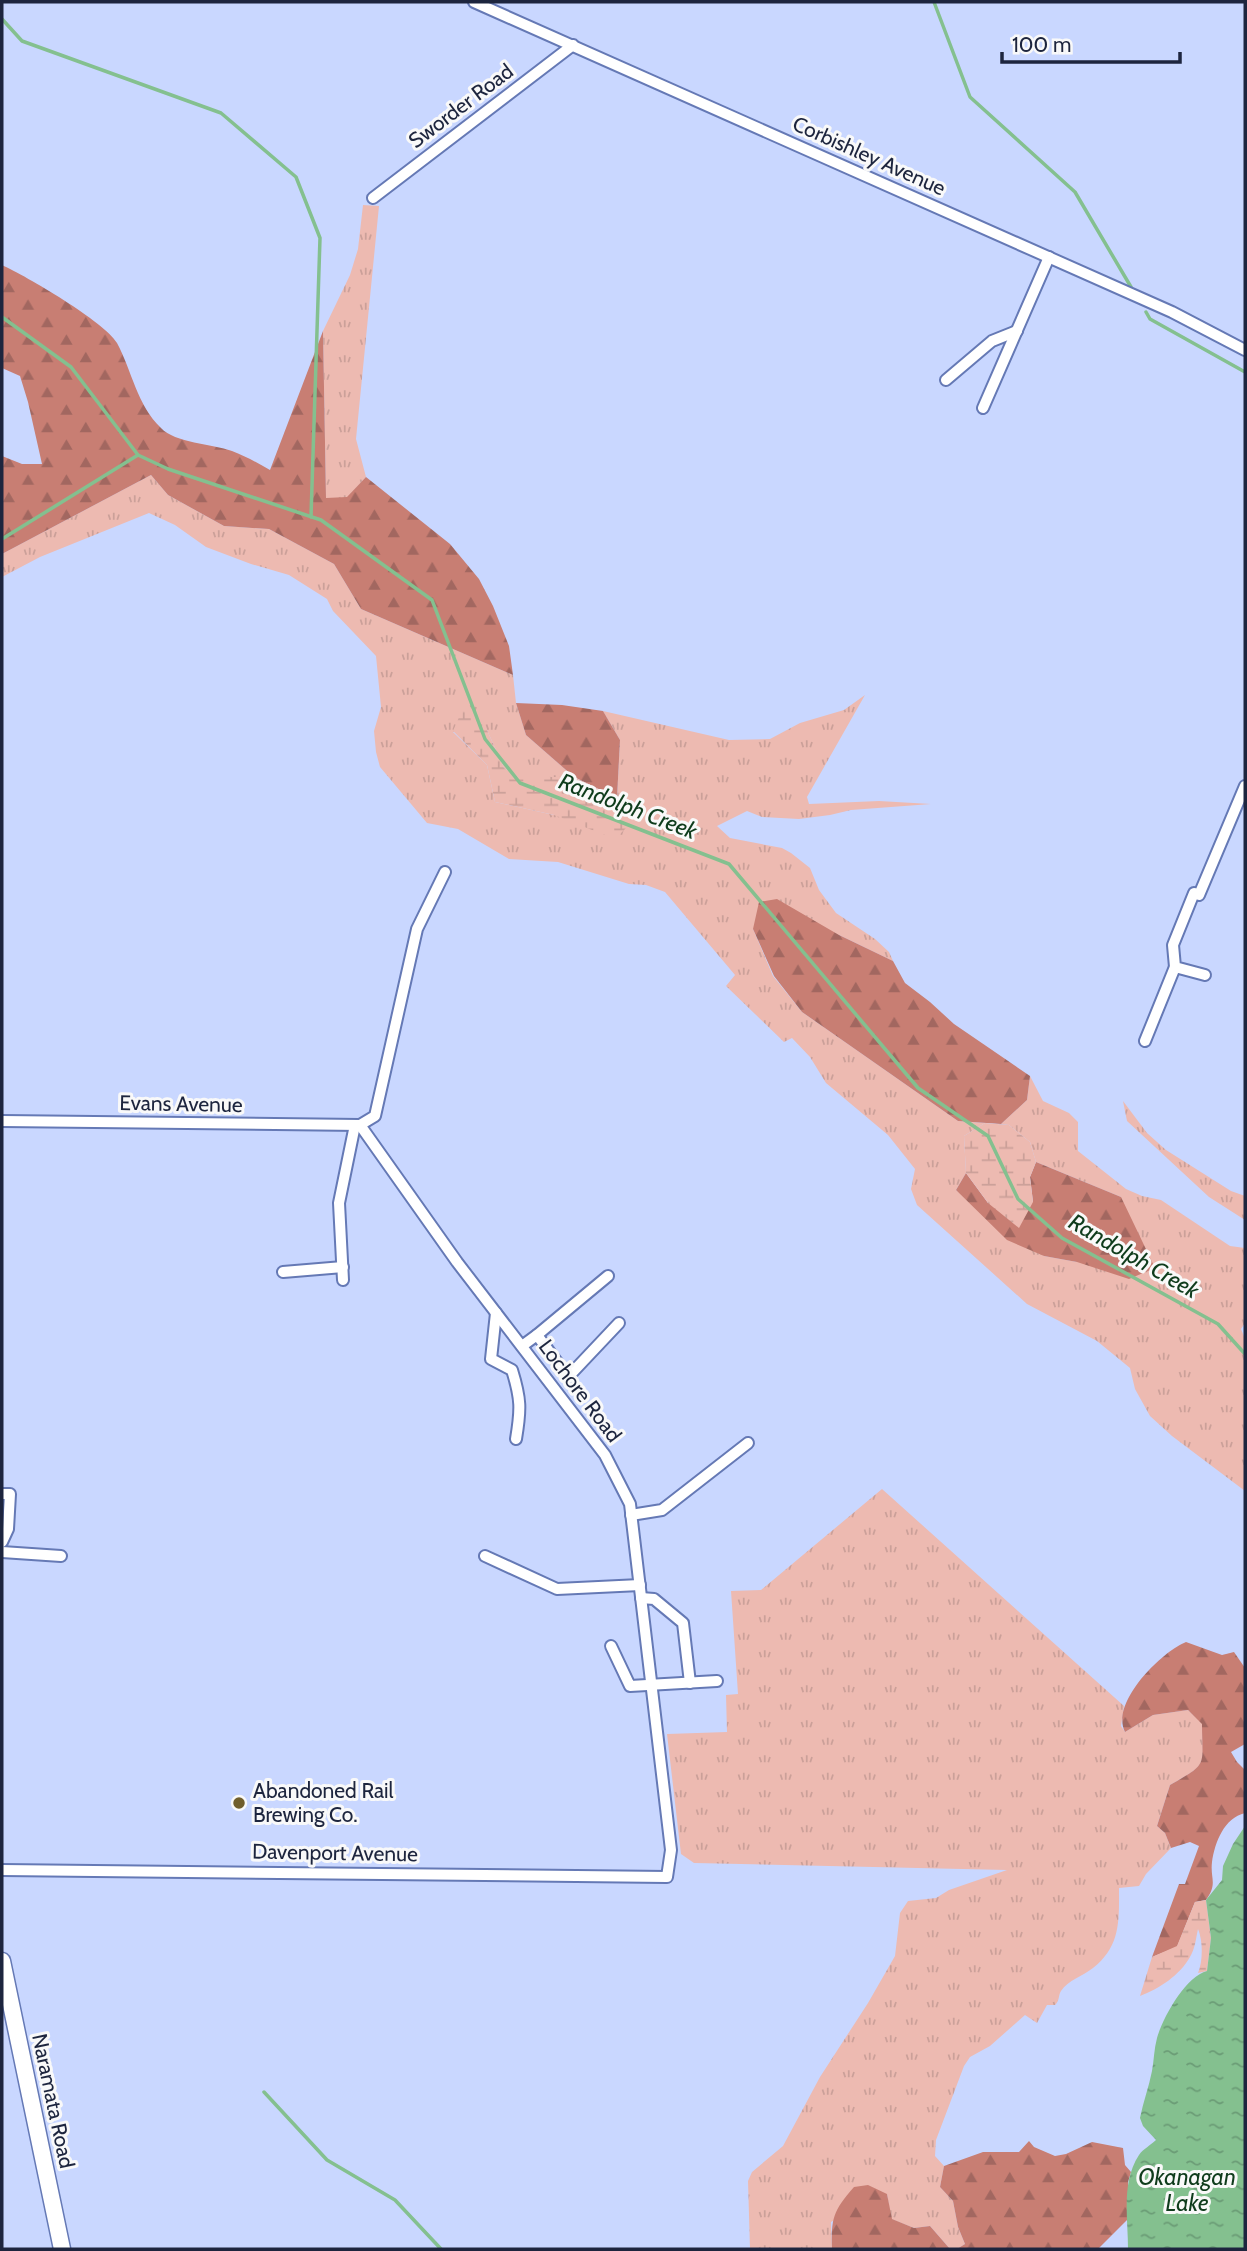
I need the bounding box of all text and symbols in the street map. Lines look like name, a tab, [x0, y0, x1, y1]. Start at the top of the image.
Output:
scale bar	[1002, 21, 1180, 65]
text: 100 m	[1012, 32, 1071, 57]
street label: Sworder Road	[404, 58, 518, 153]
street label: Corbishley Avenue	[789, 111, 950, 201]
water label: Randolph Creek	[555, 767, 702, 846]
street label: Evans Avenue	[119, 1090, 243, 1117]
water label: Randolph Creek	[1064, 1208, 1205, 1305]
street label: Lochore Road	[534, 1335, 627, 1447]
place label: Abandoned Rail Brewing Co.	[253, 1778, 394, 1827]
marker: Abandoned Rail Brewing Co.	[231, 1795, 247, 1811]
street label: Davenport Avenue	[252, 1839, 418, 1866]
street label: Naramata Road	[27, 2031, 80, 2170]
water label: Okanagan Lake	[1138, 2163, 1236, 2217]

